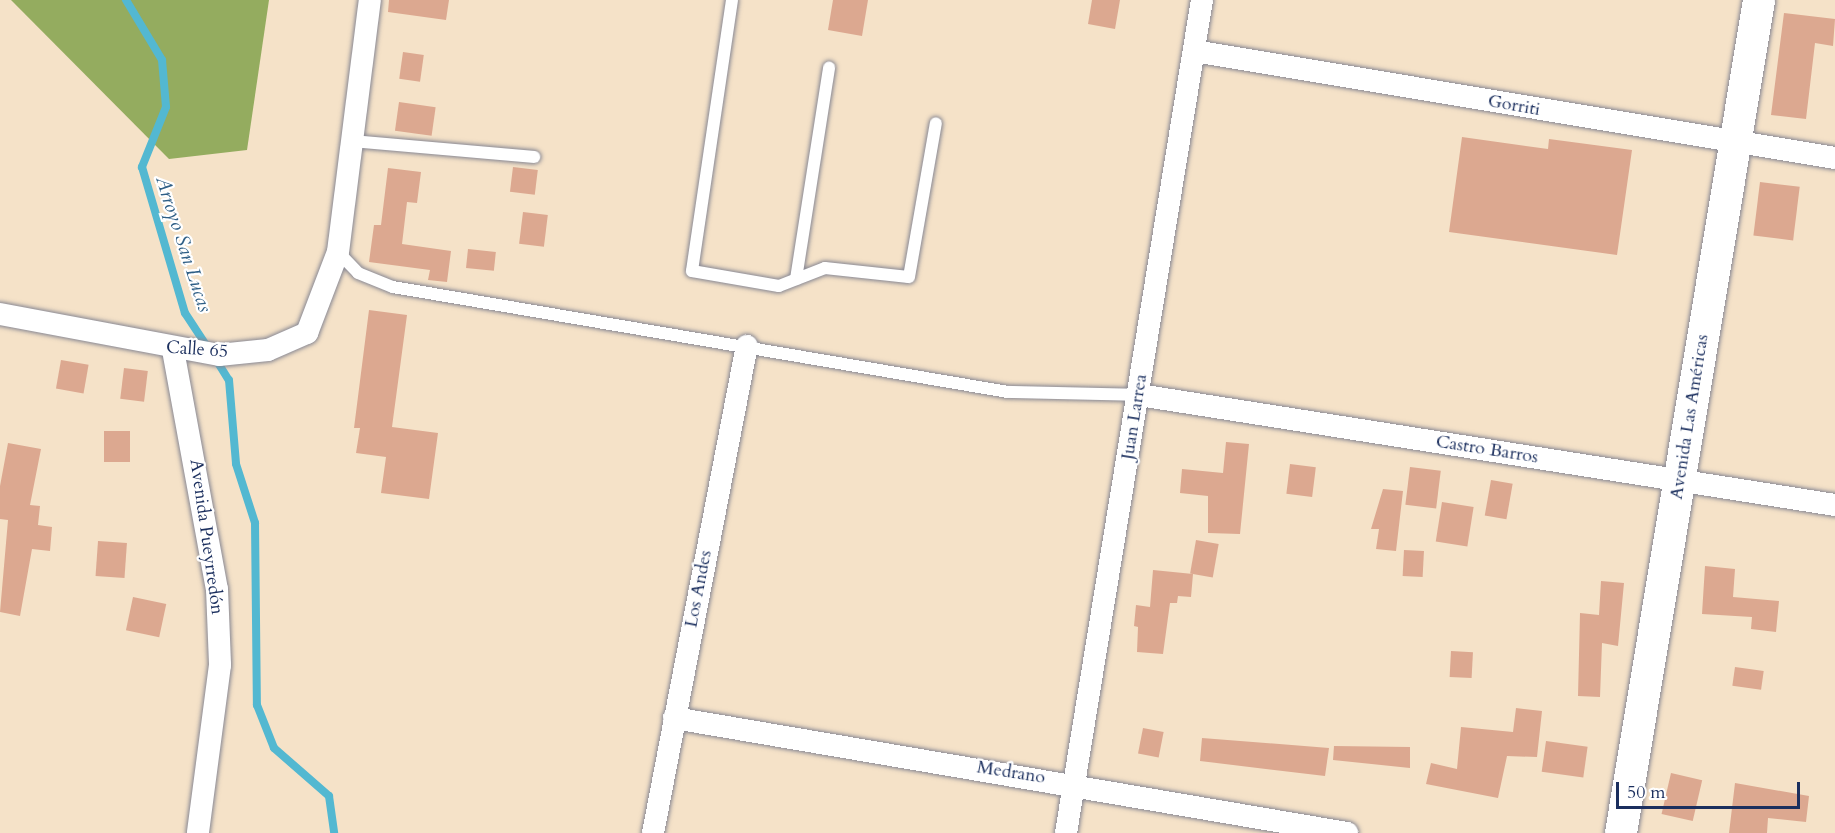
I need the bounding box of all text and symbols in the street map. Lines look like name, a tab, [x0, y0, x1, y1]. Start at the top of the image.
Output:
street label: Gorriti	[1486, 91, 1542, 121]
water label: Arroyo San Lucas	[151, 173, 217, 315]
street label: Avenida Las Américas	[1666, 333, 1714, 501]
street label: Calle 65	[165, 337, 229, 363]
street label: Juan Larrea	[1118, 373, 1152, 461]
street label: Castro Barros	[1434, 431, 1540, 469]
street label: Avenida Pueyrredón	[184, 458, 228, 616]
street label: Los Andes	[681, 549, 717, 629]
street label: Medrano	[975, 757, 1047, 789]
scale bar	[1619, 770, 1804, 808]
text: 50 m	[1627, 780, 1666, 805]

